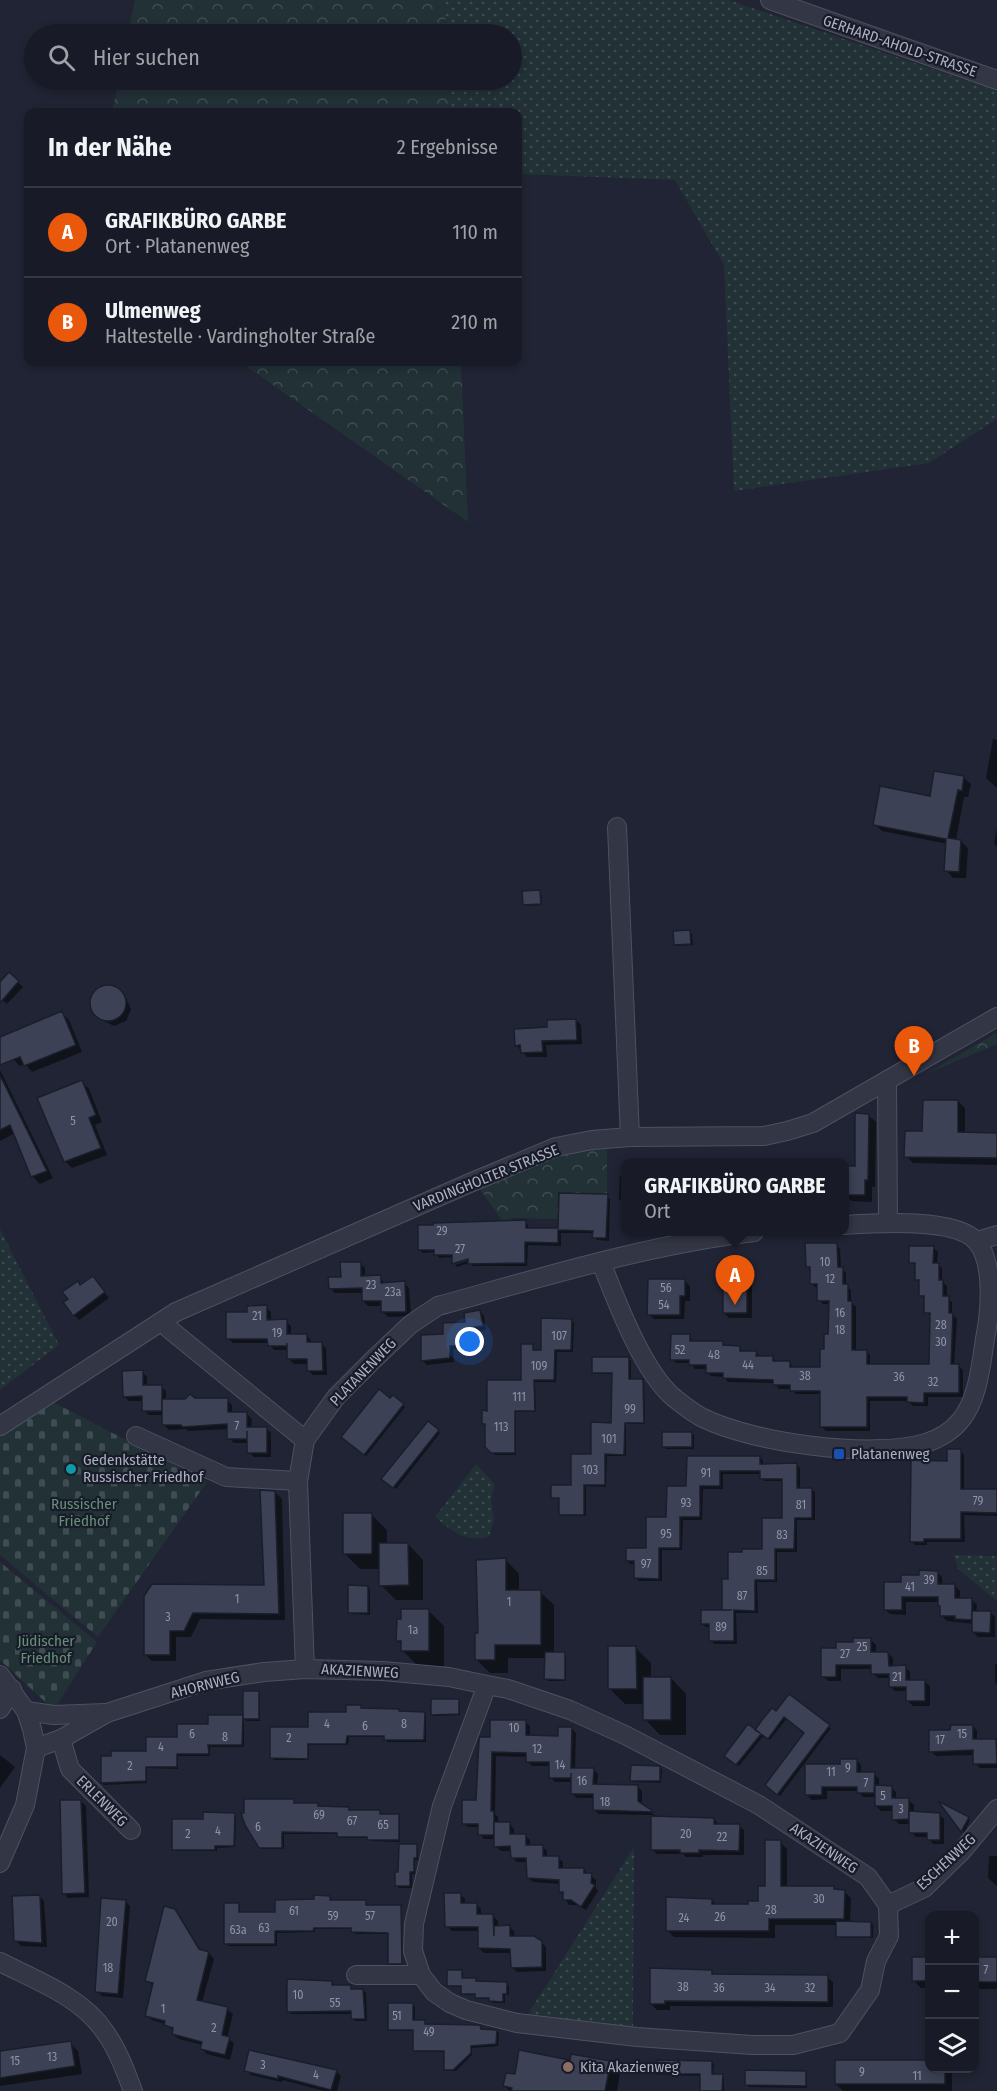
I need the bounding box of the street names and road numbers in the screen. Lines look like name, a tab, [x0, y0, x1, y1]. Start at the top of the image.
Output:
street label: GERHARD-AHOLD-STRASSE	[821, 11, 979, 81]
street label: VARDINGHOLTER STRASSE	[411, 1141, 561, 1215]
street label: PLATANENWEG	[326, 1334, 400, 1410]
street label: AKAZIENWEG	[321, 1660, 399, 1682]
street label: AHORNWEG	[169, 1668, 241, 1702]
street label: ERLENWEG	[73, 1772, 131, 1830]
street label: AKAZIENWEG	[787, 1819, 861, 1877]
street label: ESCHENWEG	[913, 1830, 979, 1894]

